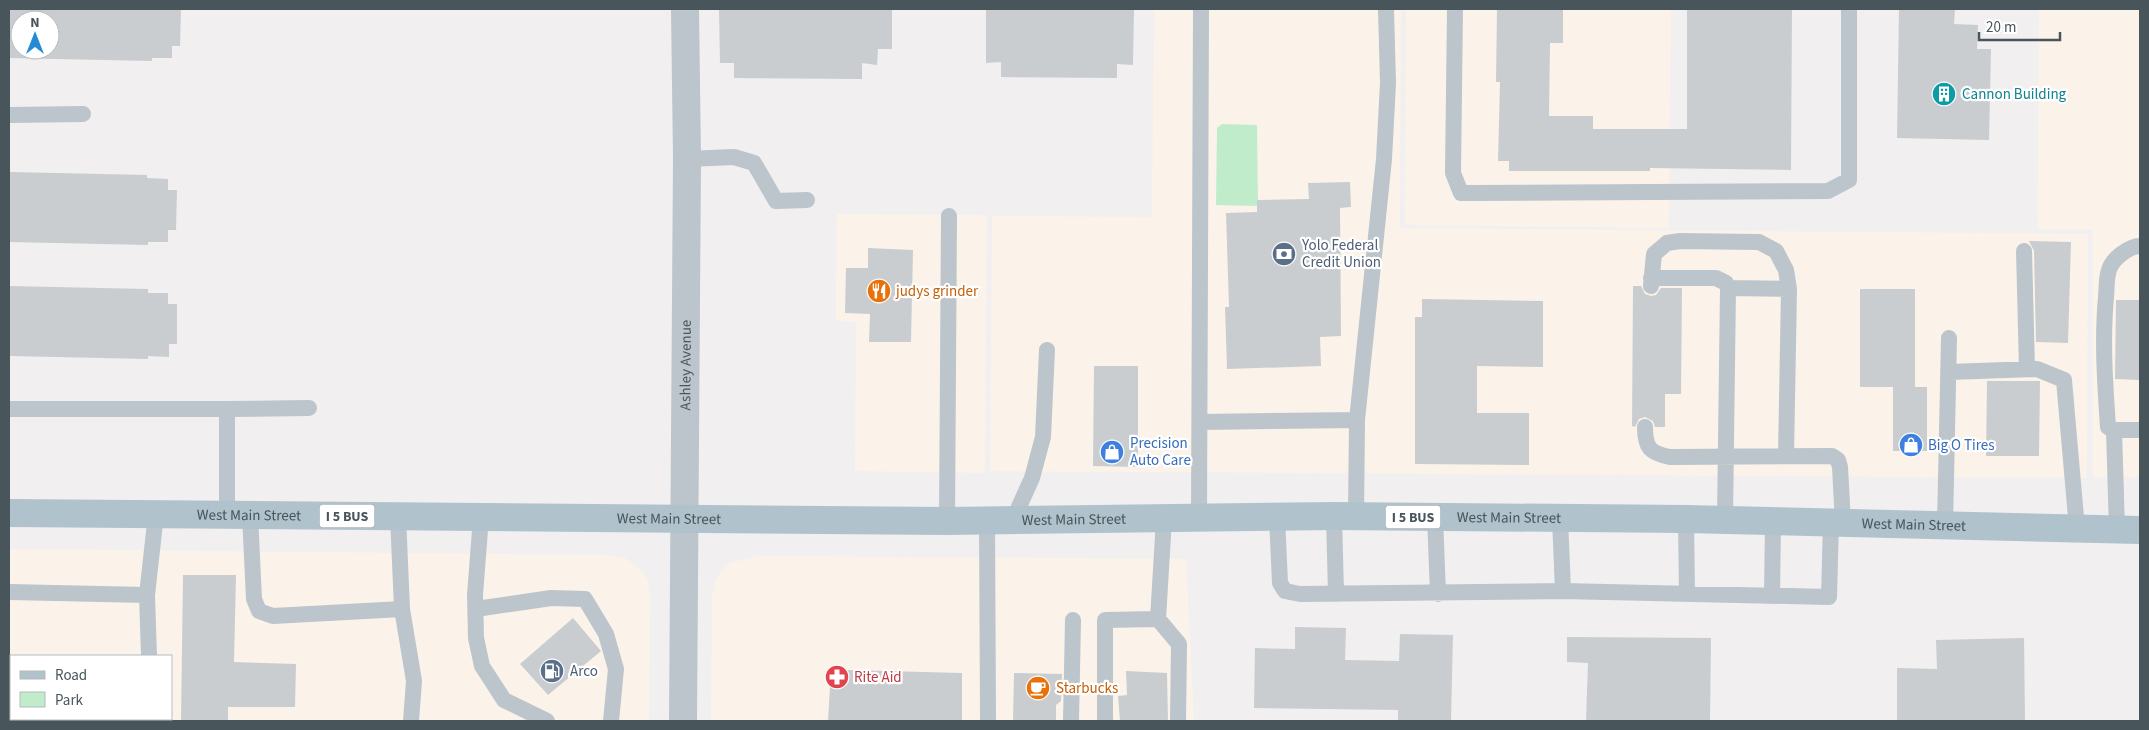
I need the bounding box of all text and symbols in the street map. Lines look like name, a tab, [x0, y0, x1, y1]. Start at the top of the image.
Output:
north arrow	[10, 10, 60, 60]
scale bar	[1979, 10, 2060, 42]
text: N	[30, 13, 40, 33]
text: 20 m	[1986, 17, 2016, 38]
building icon: Cannon Building	[1931, 81, 1957, 107]
place label: Cannon Building	[1962, 84, 2067, 105]
place label: Yolo Federal Credit Union	[1301, 235, 1381, 273]
bank icon: Yolo Federal Credit Union	[1271, 241, 1297, 267]
restaurant icon: judys grinder	[866, 278, 892, 304]
place label: judys grinder	[895, 281, 979, 302]
street label: Ashley Avenue	[675, 320, 697, 410]
shop icon: Big O Tires	[1898, 432, 1924, 458]
place label: Precision Auto Care	[1130, 433, 1191, 471]
place label: Big O Tires	[1928, 435, 1995, 456]
shop icon: Precision Auto Care	[1099, 439, 1125, 465]
road number: I 5 BUS	[320, 504, 374, 528]
street label: West Main Street	[197, 505, 301, 526]
road number: I 5 BUS	[1386, 506, 1440, 528]
street label: West Main Street	[1457, 507, 1561, 529]
street label: West Main Street	[617, 508, 721, 530]
street label: West Main Street	[1022, 509, 1126, 531]
street label: West Main Street	[1861, 513, 1966, 537]
legend	[10, 655, 172, 720]
fuel station icon: Arco	[539, 658, 565, 684]
place label: Arco	[570, 661, 598, 682]
pharmacy icon: Rite Aid	[824, 664, 850, 690]
text: Road	[55, 665, 87, 686]
place label: Rite Aid	[854, 667, 902, 688]
cafe icon: Starbucks	[1025, 675, 1051, 701]
place label: Starbucks	[1056, 678, 1118, 699]
text: Park	[55, 690, 84, 711]

